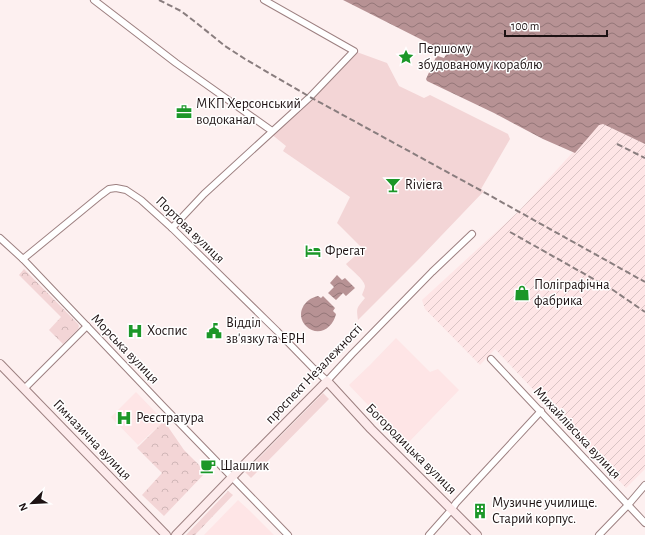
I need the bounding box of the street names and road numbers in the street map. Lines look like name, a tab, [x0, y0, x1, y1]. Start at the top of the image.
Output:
street label: Портова вулиця	[153, 194, 227, 266]
street label: Морська вулиця	[88, 311, 162, 387]
street label: проспект Незалежності	[263, 321, 365, 427]
street label: Михайлівська вулиця	[531, 384, 623, 482]
street label: Гімназична вулиця	[50, 397, 134, 483]
street label: Богородицька вулиця	[363, 401, 459, 497]

